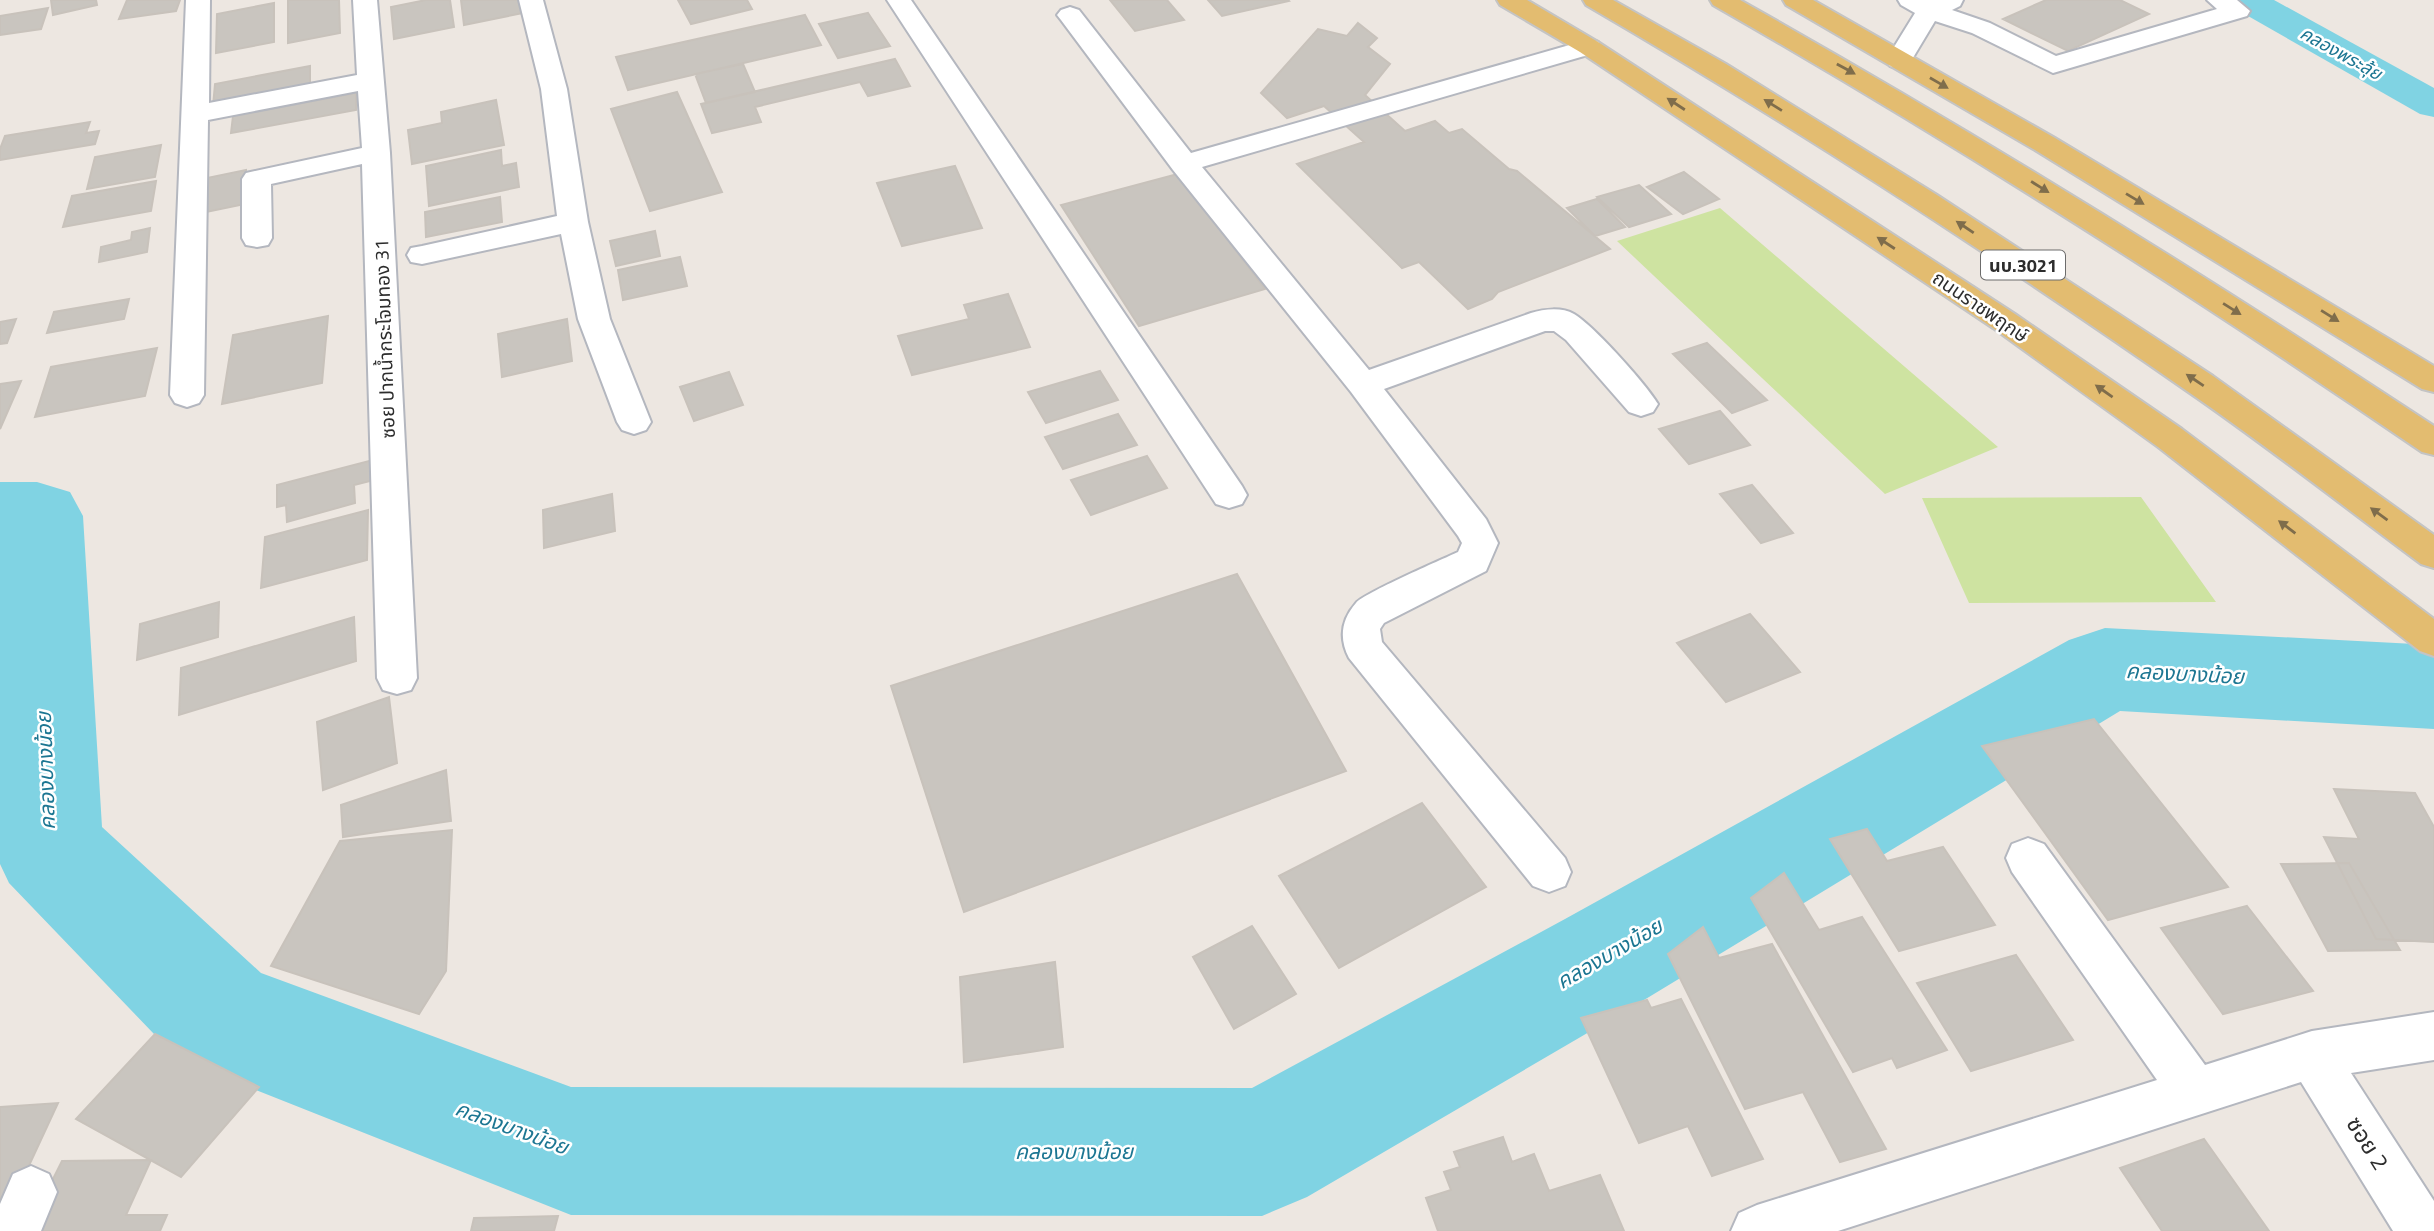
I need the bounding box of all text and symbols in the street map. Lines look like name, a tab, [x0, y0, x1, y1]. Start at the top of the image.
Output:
water label: คลองพระลุ้ย	[2295, 19, 2388, 87]
one-way arrow	[1836, 63, 1856, 75]
one-way arrow	[1930, 77, 1949, 89]
one-way arrow	[1666, 98, 1685, 111]
one-way arrow	[1763, 99, 1782, 112]
one-way arrow	[2030, 181, 2050, 194]
one-way arrow	[2126, 192, 2145, 205]
one-way arrow	[1955, 220, 1975, 233]
one-way arrow	[1876, 236, 1896, 249]
street label: ซอย ปากน้ำกระโจมทอง 31	[366, 239, 402, 439]
road number: นบ.3021	[1981, 250, 2065, 279]
street label: ถนนราชพฤกษ์	[1927, 263, 2035, 349]
one-way arrow	[2222, 303, 2242, 316]
one-way arrow	[2320, 310, 2340, 323]
one-way arrow	[2186, 373, 2204, 387]
one-way arrow	[2095, 384, 2113, 398]
one-way arrow	[2370, 507, 2388, 521]
one-way arrow	[2278, 519, 2296, 534]
water label: คลองบางน้อย	[2125, 654, 2246, 692]
water label: คลองบางน้อย	[27, 710, 63, 831]
water label: คลองบางน้อย	[1550, 909, 1669, 996]
water label: คลองบางน้อย	[451, 1092, 574, 1163]
street label: ซอย 2	[2338, 1109, 2398, 1177]
water label: คลองบางน้อย	[1015, 1135, 1135, 1167]

